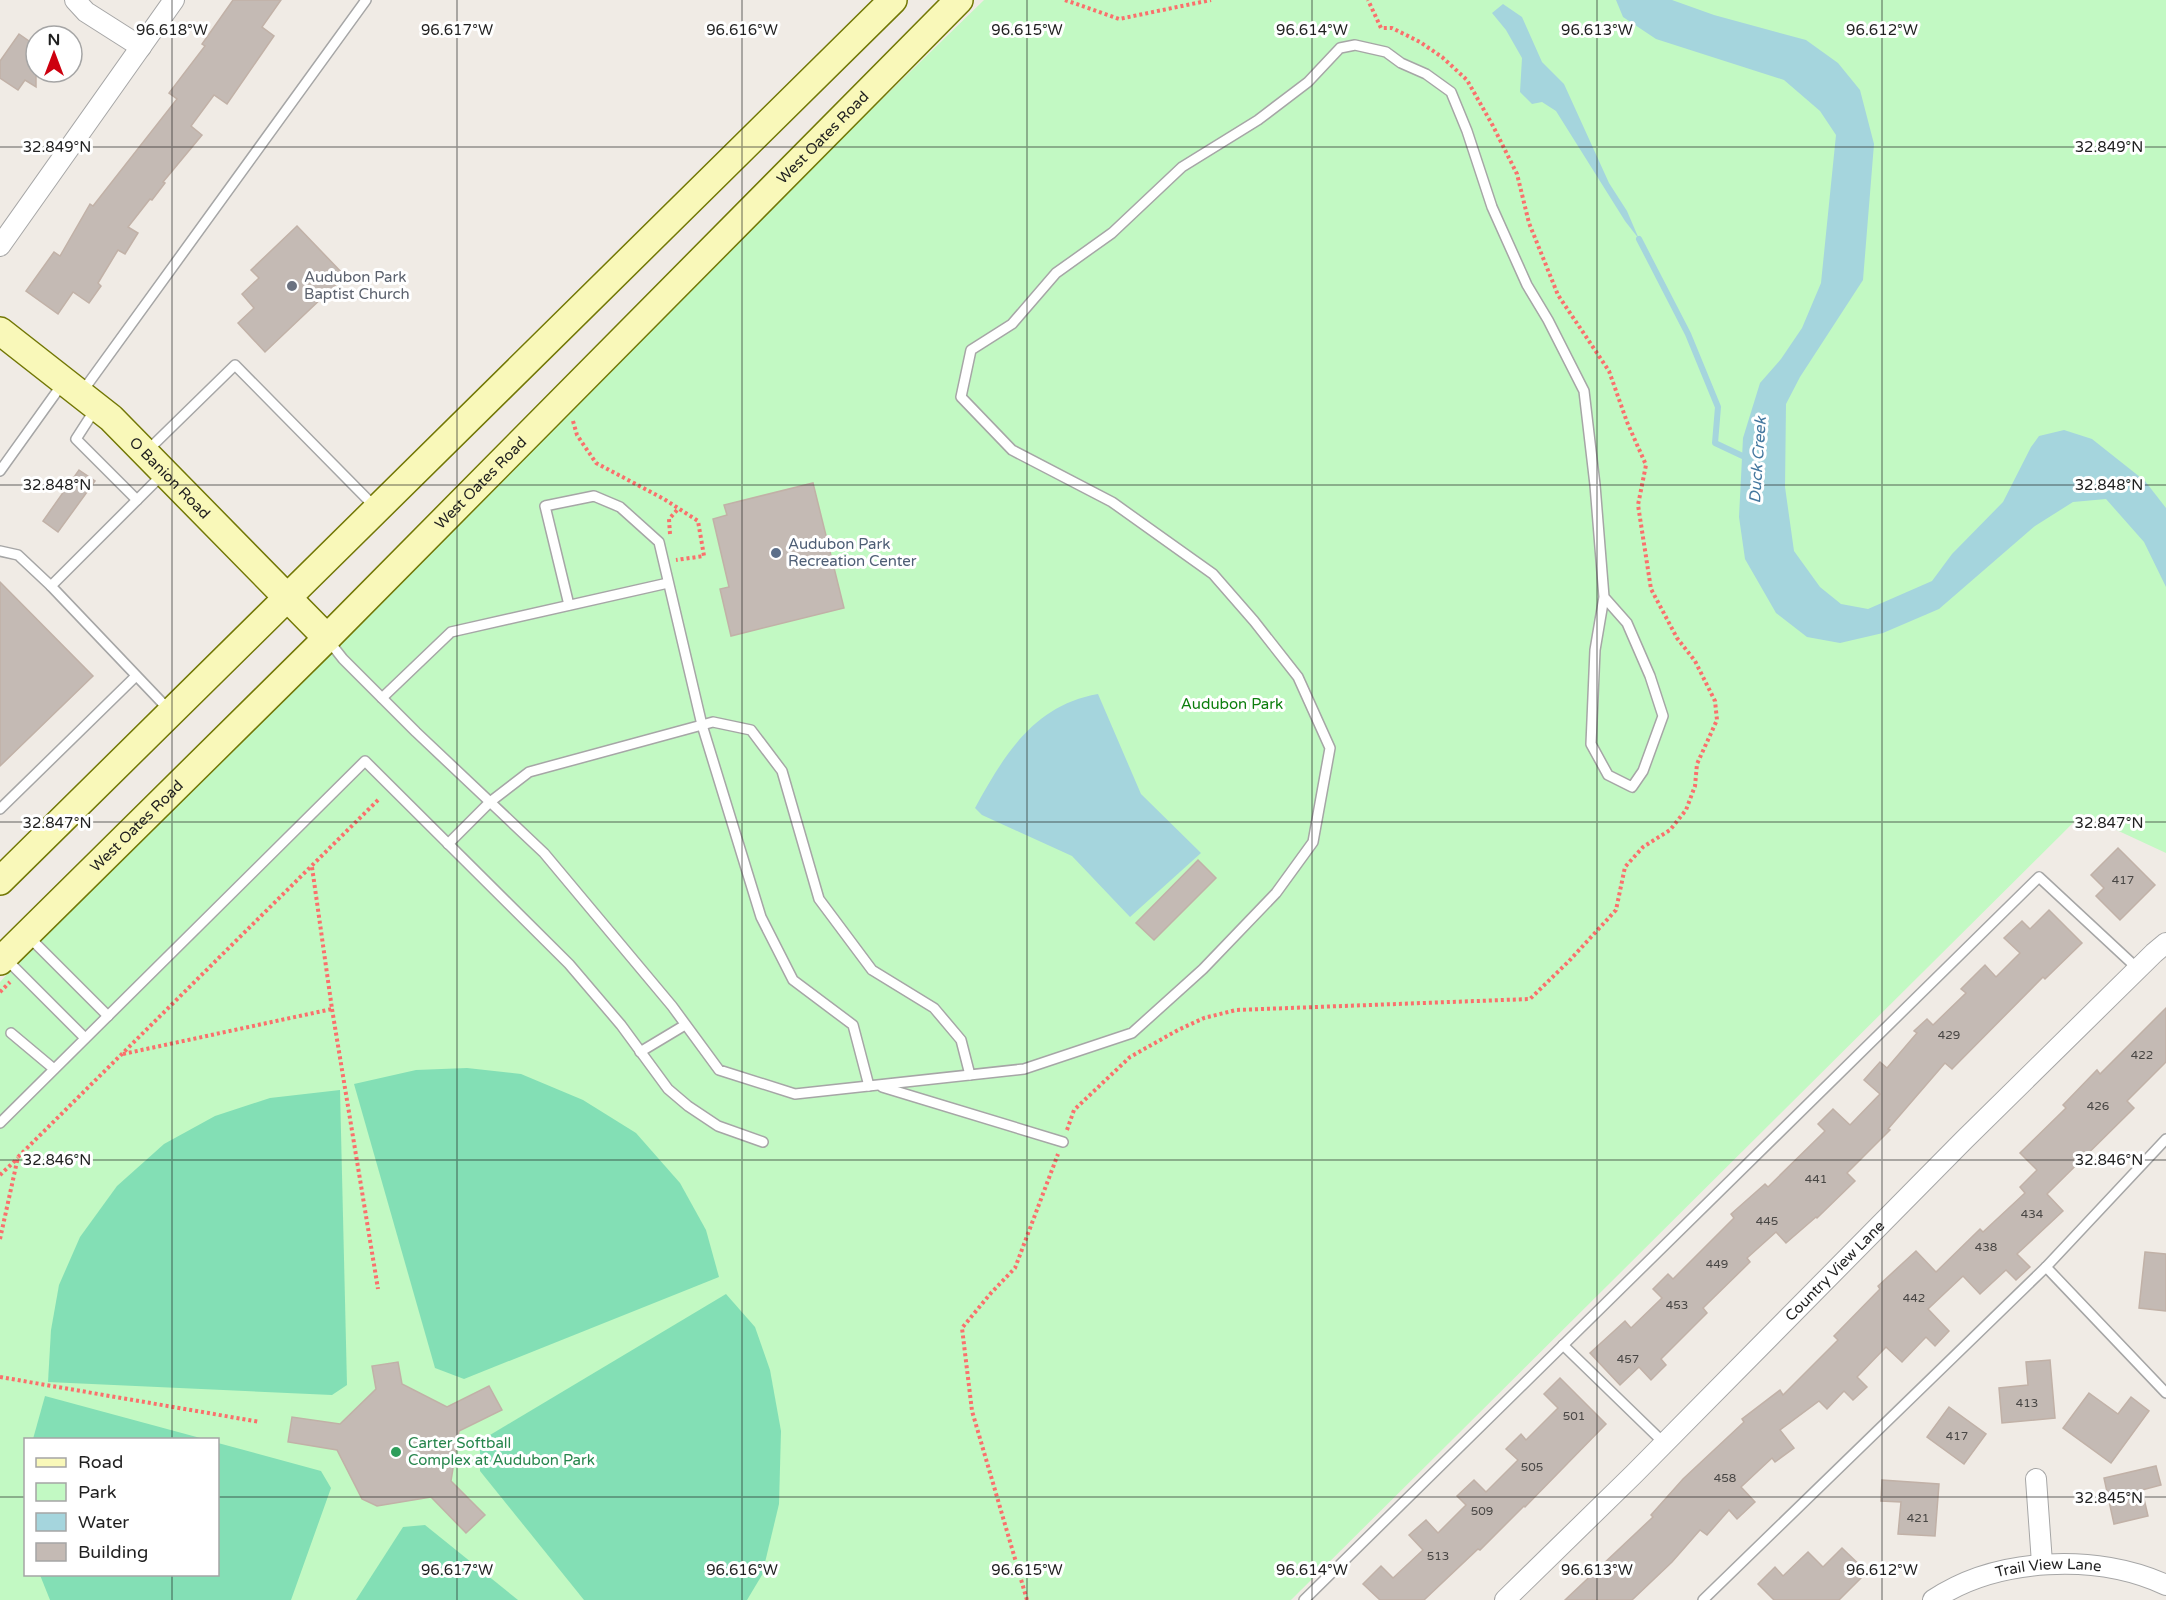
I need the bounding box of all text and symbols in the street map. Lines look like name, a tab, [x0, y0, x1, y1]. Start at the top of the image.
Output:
text: 96.618°W	[136, 21, 208, 39]
text: 96.617°W	[421, 21, 493, 39]
text: 96.616°W	[706, 21, 778, 39]
text: 96.615°W	[991, 21, 1063, 39]
text: 96.614°W	[1276, 21, 1348, 39]
text: 96.613°W	[1561, 21, 1633, 39]
text: 96.612°W	[1846, 21, 1918, 39]
north arrow	[24, 24, 84, 84]
text: N	[48, 30, 60, 50]
street label: West Oates Road	[773, 88, 872, 188]
text: 32.849°N	[23, 138, 91, 156]
text: 32.849°N	[2075, 138, 2143, 156]
place label: Audubon Park Baptist Church	[304, 268, 410, 303]
marker: Audubon Park Baptist Church	[285, 279, 299, 293]
water label: Duck Creek	[1745, 415, 1771, 504]
street label: O Banion Road	[126, 433, 214, 523]
street label: West Oates Road	[431, 433, 530, 533]
text: 32.848°N	[23, 476, 91, 494]
text: 32.848°N	[2075, 476, 2143, 494]
place label: Audubon Park Recreation Center	[788, 535, 917, 570]
marker: Audubon Park Recreation Center	[769, 546, 783, 560]
park label: Audubon Park	[1181, 695, 1283, 713]
street label: West Oates Road	[87, 776, 187, 876]
text: 32.847°N	[23, 814, 91, 832]
text: 32.847°N	[2075, 814, 2143, 832]
house number: 417	[2112, 873, 2134, 887]
house number: 429	[1938, 1028, 1960, 1042]
house number: 422	[2131, 1048, 2153, 1062]
house number: 426	[2087, 1099, 2109, 1113]
text: 32.846°N	[23, 1151, 91, 1169]
text: 32.846°N	[2075, 1151, 2143, 1169]
house number: 441	[1805, 1172, 1827, 1186]
house number: 434	[2021, 1207, 2044, 1221]
house number: 445	[1756, 1214, 1778, 1228]
street label: Country View Lane	[1781, 1217, 1888, 1325]
house number: 438	[1975, 1240, 1997, 1254]
house number: 449	[1706, 1257, 1728, 1271]
house number: 442	[1903, 1291, 1925, 1305]
house number: 453	[1666, 1298, 1688, 1312]
house number: 457	[1617, 1352, 1639, 1366]
house number: 413	[2016, 1396, 2038, 1410]
house number: 501	[1563, 1409, 1585, 1423]
house number: 417	[1946, 1429, 1968, 1443]
place label: Carter Softball Complex at Audubon Park	[408, 1434, 595, 1469]
legend	[24, 1438, 219, 1576]
marker: Carter Softball Complex at Audubon Park	[389, 1445, 403, 1459]
text: Road	[78, 1451, 123, 1473]
house number: 505	[1521, 1460, 1543, 1474]
house number: 458	[1714, 1471, 1736, 1485]
text: Park	[78, 1481, 117, 1503]
text: 32.845°N	[2075, 1489, 2143, 1507]
house number: 509	[1471, 1504, 1493, 1518]
text: Water	[78, 1511, 129, 1533]
house number: 421	[1907, 1511, 1929, 1525]
text: Building	[78, 1541, 148, 1563]
house number: 513	[1427, 1549, 1449, 1563]
street label: Trail View Lane	[1993, 1555, 2103, 1581]
text: 96.617°W	[421, 1561, 493, 1579]
text: 96.616°W	[706, 1561, 778, 1579]
text: 96.615°W	[991, 1561, 1063, 1579]
text: 96.614°W	[1276, 1561, 1348, 1579]
text: 96.613°W	[1561, 1561, 1633, 1579]
text: 96.612°W	[1846, 1561, 1918, 1579]

